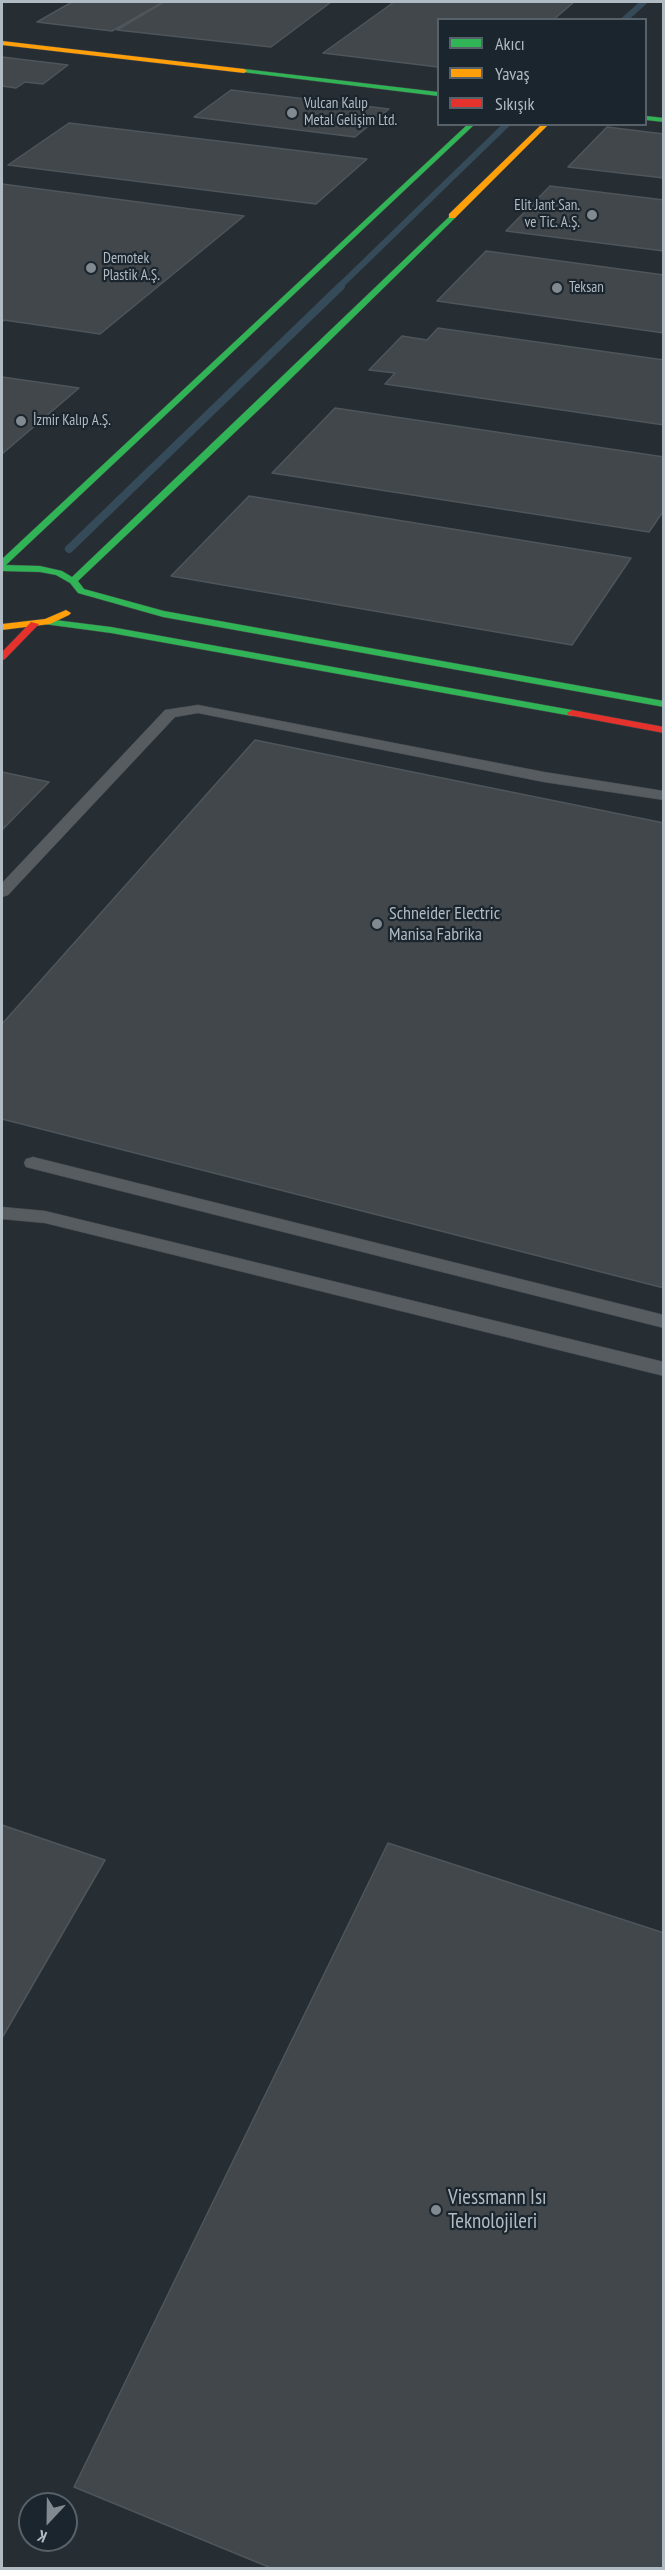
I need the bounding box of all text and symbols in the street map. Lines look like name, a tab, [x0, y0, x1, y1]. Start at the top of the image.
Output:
legend	[437, 18, 647, 126]
text: Akıcı	[495, 32, 525, 55]
text: Yavaş	[495, 62, 530, 85]
text: Sıkışık	[495, 92, 534, 115]
place label: Vulcan Kalıp Metal Gelişim Ltd.	[304, 95, 397, 130]
marker: Vulcan Kalıp Metal Gelişim Ltd.	[285, 106, 299, 120]
place label: Elit Jant San. ve Tic. A.Ş.	[514, 197, 580, 232]
marker: Elit Jant San. ve Tic. A.Ş.	[585, 208, 599, 222]
place label: Demotek Plastik A.Ş.	[103, 250, 160, 285]
marker: Demotek Plastik A.Ş.	[84, 261, 98, 275]
place label: Teksan	[569, 279, 604, 297]
marker: Teksan	[550, 281, 564, 295]
place label: İzmir Kalıp A.Ş.	[33, 412, 111, 430]
marker: İzmir Kalıp A.Ş.	[14, 414, 28, 428]
place label: Schneider Electric Manisa Fabrika	[389, 903, 500, 946]
marker: Schneider Electric Manisa Fabrika	[370, 917, 384, 931]
place label: Viessmann Isı Teknolojileri	[448, 2185, 547, 2235]
marker: Viessmann Isı Teknolojileri	[429, 2203, 443, 2217]
north arrow	[18, 2492, 78, 2552]
text: K	[34, 2526, 50, 2548]

